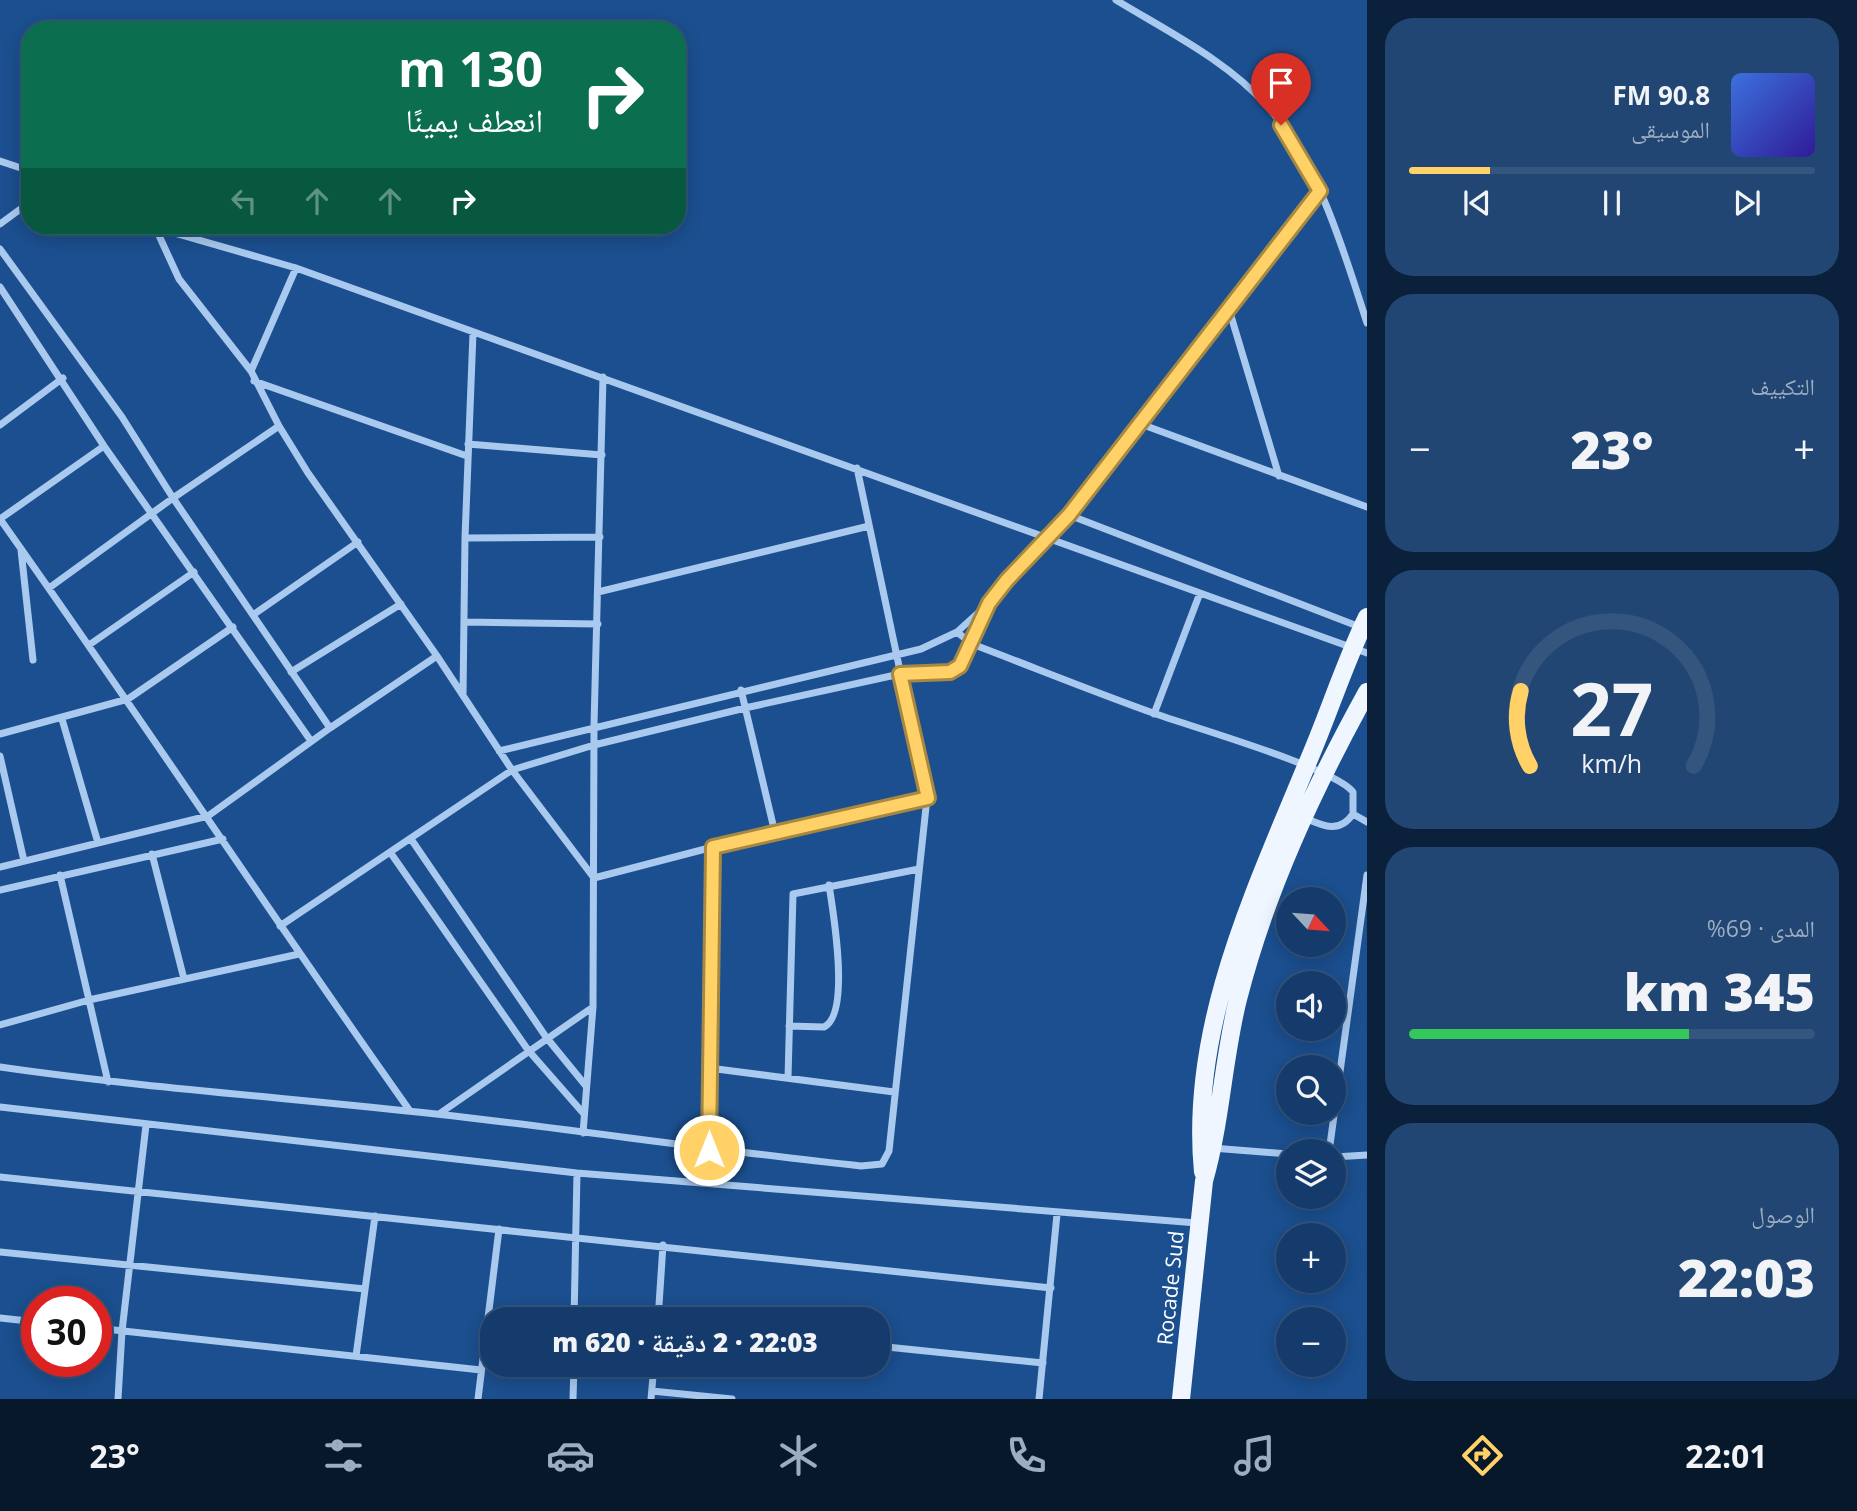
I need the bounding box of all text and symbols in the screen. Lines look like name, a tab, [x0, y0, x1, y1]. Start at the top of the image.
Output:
text: 130 m	[398, 35, 543, 101]
icon: right	[567, 49, 658, 140]
pin	[1251, 53, 1311, 125]
icon: arrive	[1262, 64, 1300, 102]
text: 90.8 FM	[1612, 77, 1710, 113]
text: انعطف يمينًا	[406, 98, 543, 141]
text: الموسيقى	[1631, 113, 1710, 145]
icon: left	[225, 182, 263, 220]
icon: ahead	[298, 182, 336, 220]
icon: ahead	[371, 182, 409, 220]
icon: right	[444, 182, 482, 220]
icon: previous	[1458, 184, 1496, 222]
icon: pause	[1593, 184, 1631, 222]
icon: next	[1728, 184, 1766, 222]
text: التكييف	[1750, 370, 1815, 402]
text: 23°	[1571, 413, 1653, 484]
text: −	[1409, 422, 1431, 474]
text: +	[1793, 422, 1815, 474]
text: 27	[1570, 658, 1654, 757]
text: km/h	[1582, 745, 1642, 779]
north arrow	[1276, 887, 1346, 957]
map controls	[1276, 887, 1346, 1377]
text: المدى · 69%	[1707, 912, 1815, 944]
text: 345 km	[1624, 955, 1815, 1026]
button: sound	[1276, 971, 1346, 1041]
button: search	[1276, 1055, 1346, 1125]
position arrow	[672, 1113, 746, 1187]
button: layers	[1276, 1139, 1346, 1209]
text: الوصول	[1751, 1198, 1815, 1230]
button: +	[1276, 1223, 1346, 1293]
street label: Rocade Sud	[1150, 1230, 1190, 1346]
text: 22:03	[1678, 1241, 1815, 1312]
speed limit sign: 30	[21, 1286, 112, 1377]
button: −	[1276, 1307, 1346, 1377]
text: 22:03 · 2 دقيقة · 620 m	[552, 1324, 818, 1360]
icon: filters	[319, 1431, 368, 1480]
icon: car	[546, 1431, 595, 1480]
icon: climate	[774, 1431, 823, 1480]
icon: phone	[1002, 1431, 1051, 1480]
icon: music	[1230, 1431, 1279, 1480]
icon: directions	[1458, 1431, 1507, 1480]
text: 23°	[89, 1434, 140, 1477]
text: 22:01	[1685, 1434, 1768, 1477]

